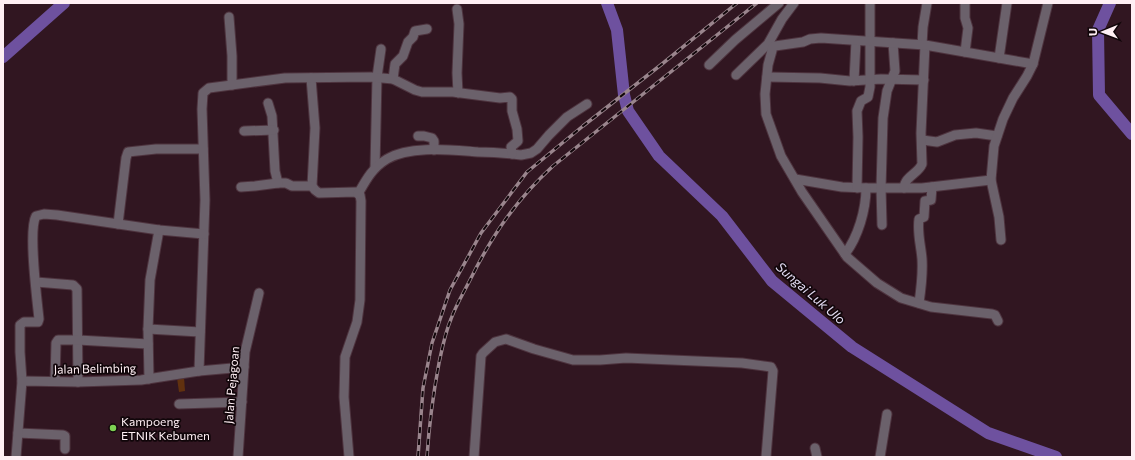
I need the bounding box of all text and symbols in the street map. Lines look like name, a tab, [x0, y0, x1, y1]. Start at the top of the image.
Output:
north arrow	[1083, 12, 1123, 52]
text: U	[1086, 28, 1099, 36]
water label: Sungai Luk Ulo	[773, 259, 849, 328]
street label: Jalan Pejagoan	[221, 346, 242, 425]
street label: Jalan Belimbing	[54, 360, 137, 377]
place label: Kampoeng ETNIK Kebumen	[121, 414, 210, 442]
marker: Kampoeng ETNIK Kebumen	[108, 423, 118, 433]

